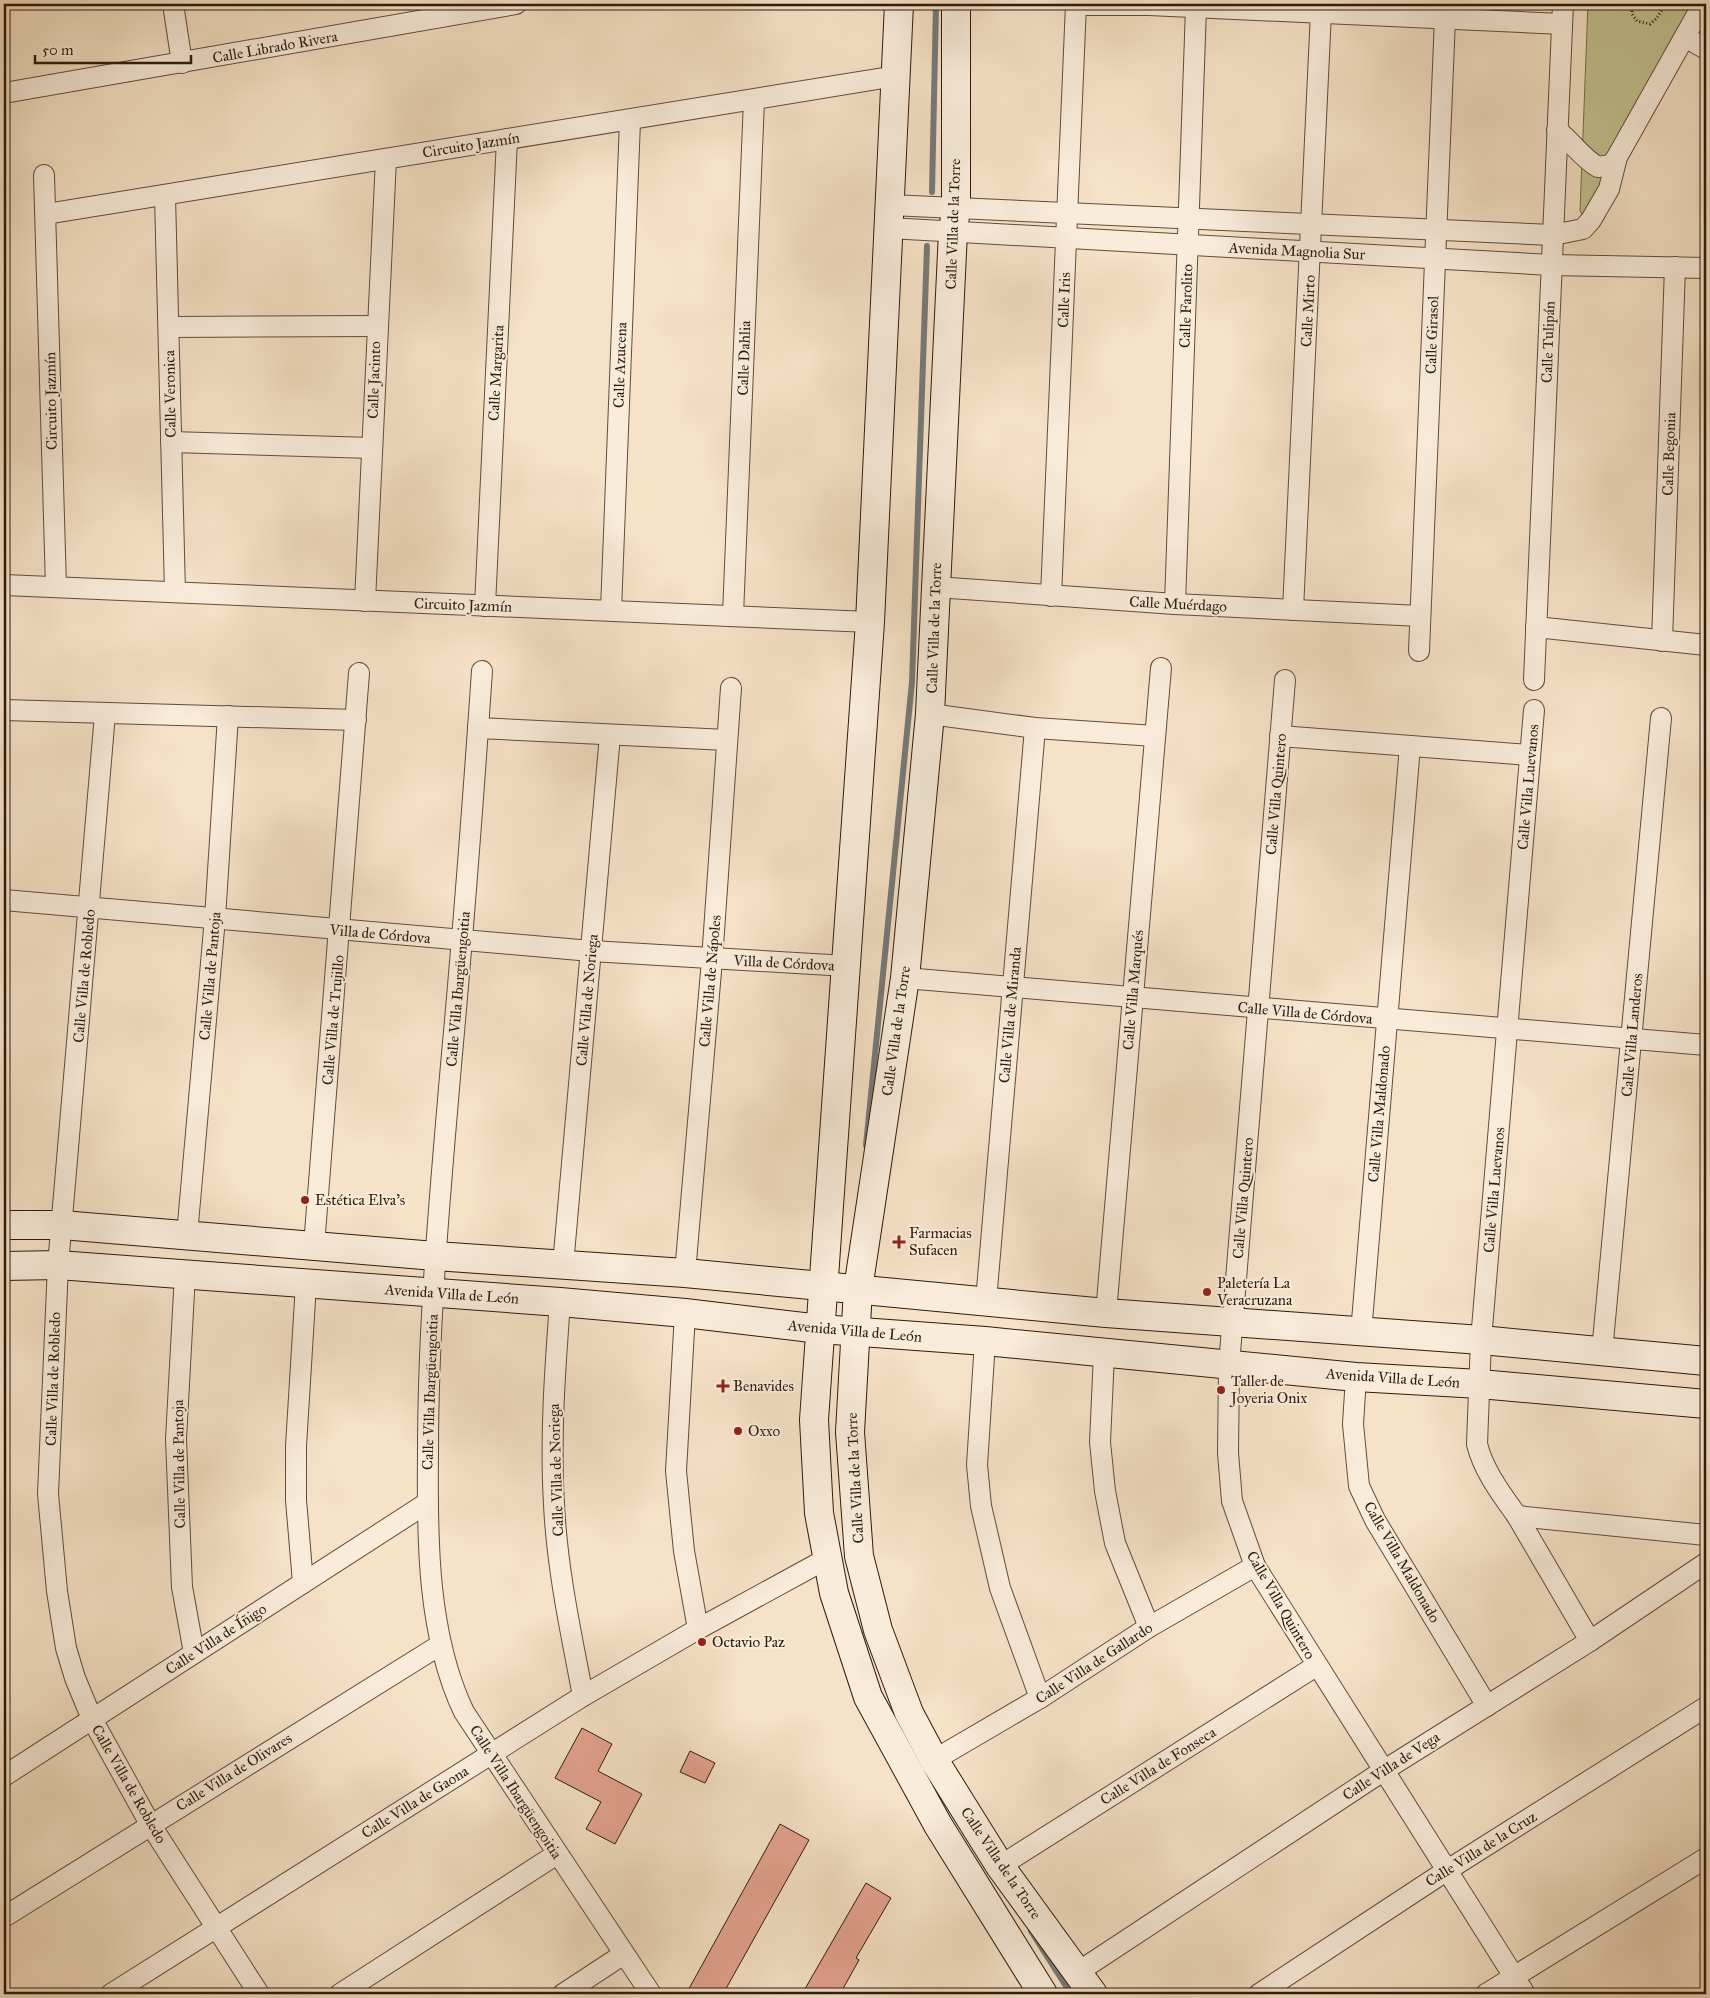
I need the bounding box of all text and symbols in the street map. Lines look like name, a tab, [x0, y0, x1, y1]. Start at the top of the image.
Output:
street label: Calle Librado Rivera	[211, 27, 340, 67]
scale bar	[35, 32, 191, 64]
text: 50 m	[42, 41, 74, 59]
street label: Circuito Jazmín	[421, 128, 521, 163]
street label: Calle Villa de la Torre	[942, 158, 964, 290]
street label: Avenida Magnolia Sur	[1227, 238, 1366, 264]
street label: Calle Farolito	[1176, 263, 1196, 348]
street label: Calle Iris	[1054, 272, 1074, 328]
street label: Calle Mirto	[1297, 274, 1319, 348]
street label: Calle Girasol	[1422, 295, 1442, 374]
street label: Calle Tulipán	[1538, 301, 1558, 383]
street label: Calle Dahlia	[734, 319, 754, 396]
street label: Calle Azucena	[610, 321, 631, 408]
street label: Calle Margarita	[484, 324, 508, 421]
street label: Calle Jacinto	[364, 341, 385, 419]
street label: Calle Veronica	[160, 349, 180, 438]
street label: Circuito Jazmín	[41, 352, 62, 450]
street label: Calle Begonia	[1659, 411, 1679, 496]
street label: Calle Villa de la Torre	[923, 562, 945, 694]
street label: Calle Muérdago	[1129, 592, 1228, 616]
street label: Circuito Jazmín	[414, 594, 512, 617]
street label: Calle Villa Luevanos	[1514, 723, 1542, 851]
street label: Calle Villa Quintero	[1262, 732, 1290, 855]
street label: Calle Villa de Robledo	[69, 908, 99, 1044]
street label: Calle Villa de Pantoja	[195, 910, 225, 1041]
street label: Calle Villa Ibargüengoitia	[442, 910, 474, 1067]
street label: Calle Villa de Nápoles	[695, 914, 725, 1048]
street label: Villa de Córdova	[328, 921, 432, 947]
street label: Calle Villa Marqués	[1119, 929, 1148, 1051]
street label: Calle Villa de Noriega	[572, 932, 602, 1067]
street label: Calle Villa de Miranda	[995, 945, 1025, 1084]
street label: Villa de Córdova	[732, 951, 836, 975]
street label: Calle Villa de Trujillo	[318, 954, 348, 1086]
street label: Calle Villa de la Torre	[878, 965, 914, 1097]
street label: Calle Villa Landeros	[1618, 972, 1646, 1098]
street label: Calle Villa de Córdova	[1237, 998, 1374, 1028]
street label: Calle Villa Maldonado	[1364, 1045, 1394, 1183]
street label: Calle Villa Luevanos	[1480, 1126, 1508, 1254]
street label: Calle Villa Quintero	[1229, 1136, 1257, 1259]
place label: Estética Elva’s	[315, 1191, 405, 1209]
marker: Estética Elva’s	[299, 1194, 311, 1206]
place label: Farmacias Sufacen	[909, 1224, 972, 1259]
marker: Farmacias Sufacen	[893, 1236, 905, 1248]
place label: Paletería La Veracruzana	[1216, 1274, 1293, 1309]
street label: Avenida Villa de León	[383, 1280, 520, 1308]
marker: Paletería La Veracruzana	[1201, 1286, 1213, 1298]
street label: Calle Villa de Robledo	[42, 1311, 64, 1446]
street label: Calle Villa Ibargüengoitia	[418, 1313, 442, 1470]
street label: Avenida Villa de León	[786, 1316, 923, 1346]
street label: Avenida Villa de León	[1324, 1364, 1461, 1392]
place label: Taller de Joyeria Onix	[1229, 1372, 1307, 1408]
place label: Benavides	[733, 1377, 794, 1395]
marker: Benavides	[717, 1380, 729, 1392]
marker: Taller de Joyeria Onix	[1215, 1384, 1227, 1396]
street label: Calle Villa de Pantoja	[169, 1399, 189, 1529]
street label: Calle Villa de Noriega	[545, 1403, 567, 1537]
street label: Calle Villa de la Torre	[843, 1412, 867, 1544]
place label: Oxxo	[748, 1422, 781, 1440]
marker: Oxxo	[732, 1425, 744, 1437]
street label: Calle Villa Maldonado	[1360, 1498, 1444, 1626]
street label: Calle Villa Quintero	[1243, 1548, 1319, 1663]
street label: Calle Villa de Íñigo	[162, 1599, 270, 1678]
street label: Calle Villa de Gallardo	[1032, 1618, 1156, 1708]
place label: Octavio Paz	[712, 1633, 785, 1651]
marker: Octavio Paz	[696, 1636, 708, 1648]
street label: Calle Villa de Robledo	[88, 1721, 170, 1847]
street label: Calle Villa Ibargüengoitia	[466, 1722, 566, 1863]
street label: Calle Villa de Fonseca	[1097, 1723, 1220, 1809]
street label: Calle Villa de Vega	[1339, 1728, 1444, 1804]
street label: Calle Villa de Olivares	[173, 1729, 295, 1815]
street label: Calle Villa de Gaona	[358, 1761, 472, 1842]
street label: Calle Villa de la Torre	[957, 1804, 1045, 1922]
street label: Calle Villa de la Cruz	[1422, 1807, 1540, 1891]

